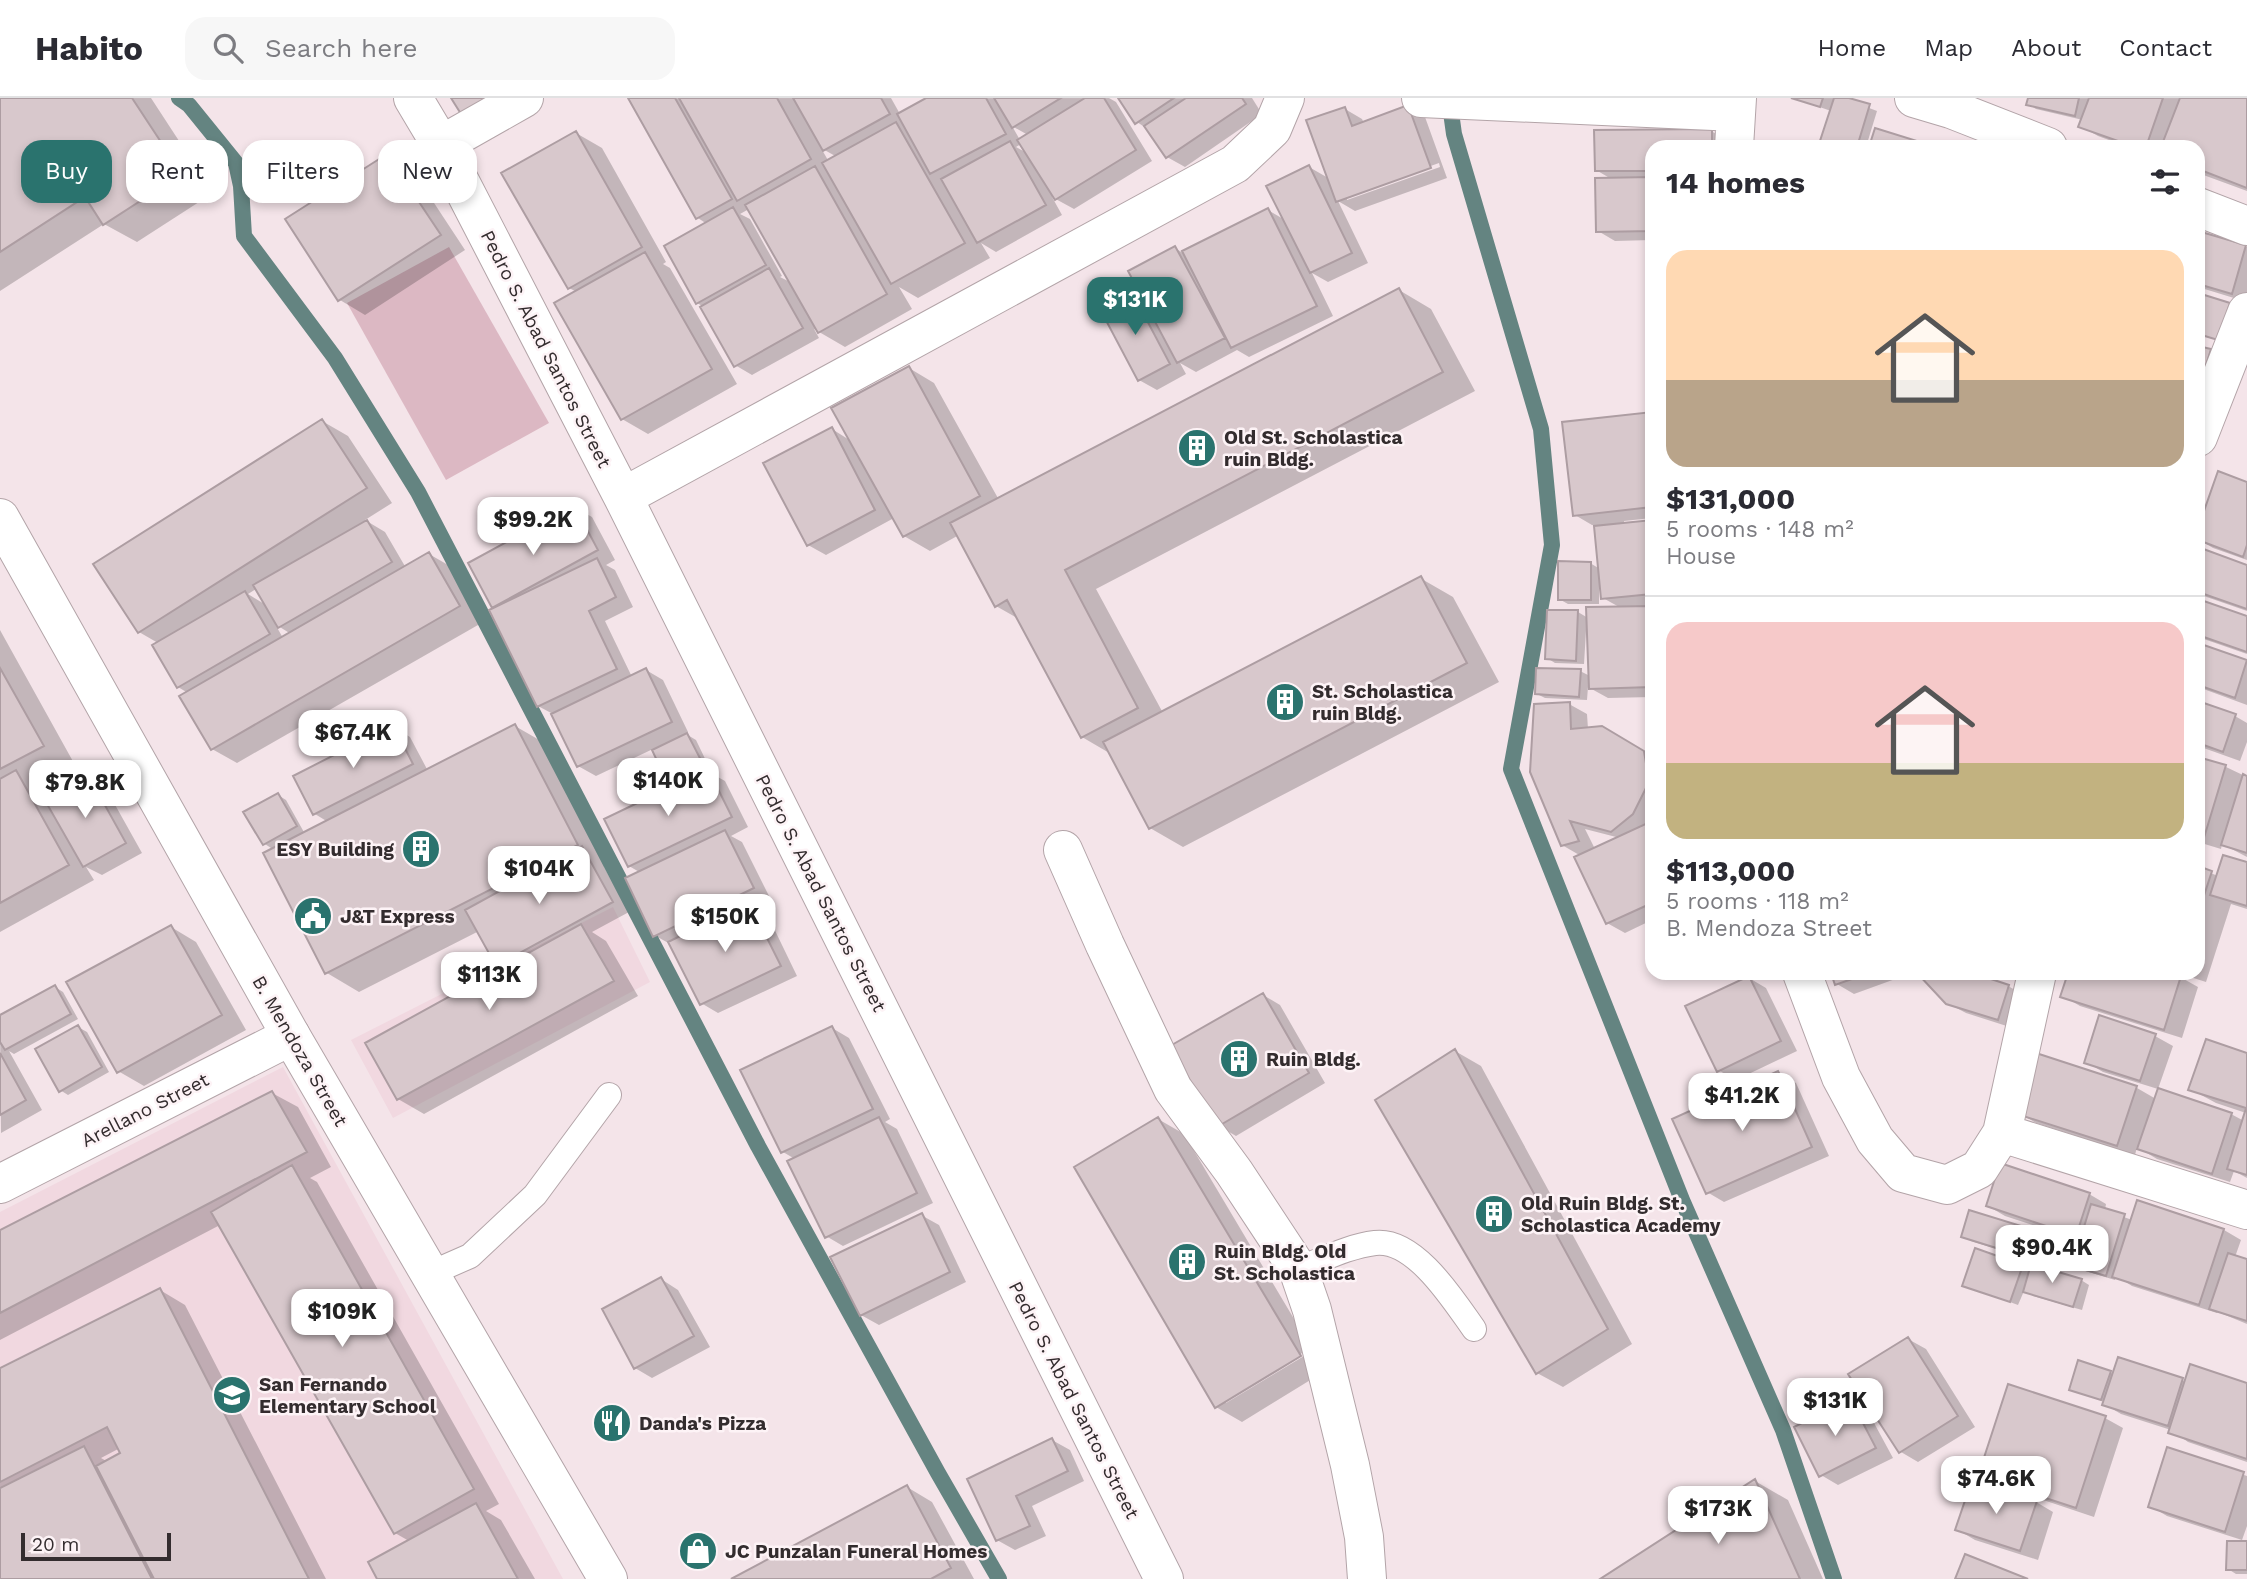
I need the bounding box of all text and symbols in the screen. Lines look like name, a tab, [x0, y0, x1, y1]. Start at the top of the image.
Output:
search box	[185, 17, 675, 80]
text: Habito	[35, 29, 143, 68]
icon: search	[209, 29, 247, 67]
text: Search here	[265, 33, 417, 63]
text: Home	[1818, 34, 1886, 62]
text: Map	[1924, 34, 1973, 62]
text: About	[2011, 34, 2081, 62]
text: Contact	[2119, 34, 2212, 62]
chip: Buy	[21, 140, 112, 203]
chip: Rent	[126, 140, 228, 203]
chip: Filters	[242, 140, 364, 203]
chip: New	[378, 140, 477, 203]
icon: filters	[2146, 163, 2184, 201]
text: 14 homes	[1666, 165, 1805, 200]
street label: Pedro S. Abad Santos Street	[476, 226, 616, 472]
pin: $131K	[1086, 278, 1184, 337]
text: $131K	[1103, 286, 1167, 313]
icon: home	[1862, 295, 1988, 421]
place label: Old St. Scholastica ruin Bldg.	[1224, 426, 1402, 471]
building icon: Old St. Scholastica ruin Bldg.	[1176, 427, 1218, 469]
text: $131,000	[1666, 481, 1795, 516]
pin: $99.2K	[476, 498, 590, 557]
text: $99.2K	[493, 506, 573, 533]
text: 5 rooms · 148 m²	[1666, 516, 1854, 543]
text: House	[1666, 543, 1736, 570]
icon: home	[1862, 667, 1988, 793]
place label: St. Scholastica ruin Bldg.	[1312, 680, 1453, 725]
building icon: St. Scholastica ruin Bldg.	[1264, 681, 1306, 723]
pin: $67.4K	[296, 710, 410, 770]
text: $67.4K	[314, 719, 392, 746]
pin: $140K	[619, 758, 717, 818]
pin: $79.8K	[28, 760, 142, 820]
text: $140K	[633, 767, 703, 794]
text: $79.8K	[45, 769, 125, 796]
street label: Pedro S. Abad Santos Street	[751, 770, 891, 1016]
building icon: ESY Building	[400, 828, 442, 870]
place label: ESY Building	[276, 838, 394, 861]
pin: $104K	[490, 846, 588, 906]
text: $113,000	[1666, 853, 1795, 888]
text: $104K	[504, 855, 574, 882]
text: 5 rooms · 118 m²	[1666, 888, 1849, 915]
pin: $150K	[676, 894, 774, 954]
public building icon: J&T Express	[292, 895, 334, 937]
text: $150K	[691, 903, 759, 930]
place label: J&T Express	[340, 905, 455, 928]
text: B. Mendoza Street	[1666, 915, 1872, 942]
pin: $113K	[440, 953, 538, 1012]
text: $113K	[457, 961, 521, 988]
street label: B. Mendoza Street	[248, 972, 352, 1130]
building icon: Ruin Bldg.	[1218, 1038, 1260, 1080]
place label: Ruin Bldg.	[1266, 1048, 1361, 1071]
street label: Arellano Street	[77, 1068, 213, 1152]
pin: $41.2K	[1685, 1074, 1799, 1133]
text: $41.2K	[1704, 1082, 1780, 1109]
place label: Old Ruin Bldg. St. Scholastica Academy	[1521, 1192, 1721, 1237]
building icon: Old Ruin Bldg. St. Scholastica Academy	[1473, 1193, 1515, 1235]
pin: $90.4K	[1995, 1226, 2109, 1285]
text: $90.4K	[2012, 1234, 2092, 1261]
place label: Ruin Bldg. Old St. Scholastica	[1214, 1240, 1355, 1285]
building icon: Ruin Bldg. Old St. Scholastica	[1166, 1241, 1208, 1283]
street label: Pedro S. Abad Santos Street	[1004, 1277, 1144, 1523]
pin: $109K	[293, 1290, 391, 1349]
text: $109K	[307, 1298, 377, 1325]
place label: San Fernando Elementary School	[259, 1373, 437, 1418]
school or university icon: San Fernando Elementary School	[211, 1374, 253, 1416]
pin: $131K	[1786, 1378, 1884, 1438]
text: $131K	[1803, 1387, 1867, 1414]
restaurant icon: Danda's Pizza	[591, 1402, 633, 1444]
place label: Danda's Pizza	[639, 1412, 766, 1435]
pin: $74.6K	[1939, 1456, 2053, 1516]
text: $74.6K	[1957, 1465, 2035, 1492]
pin: $173K	[1669, 1486, 1767, 1546]
text: $173K	[1684, 1495, 1752, 1522]
scale bar	[21, 1530, 172, 1562]
shop icon: JC Punzalan Funeral Homes	[677, 1530, 719, 1572]
text: 20 m	[32, 1533, 79, 1556]
place label: JC Punzalan Funeral Homes	[725, 1540, 987, 1563]

